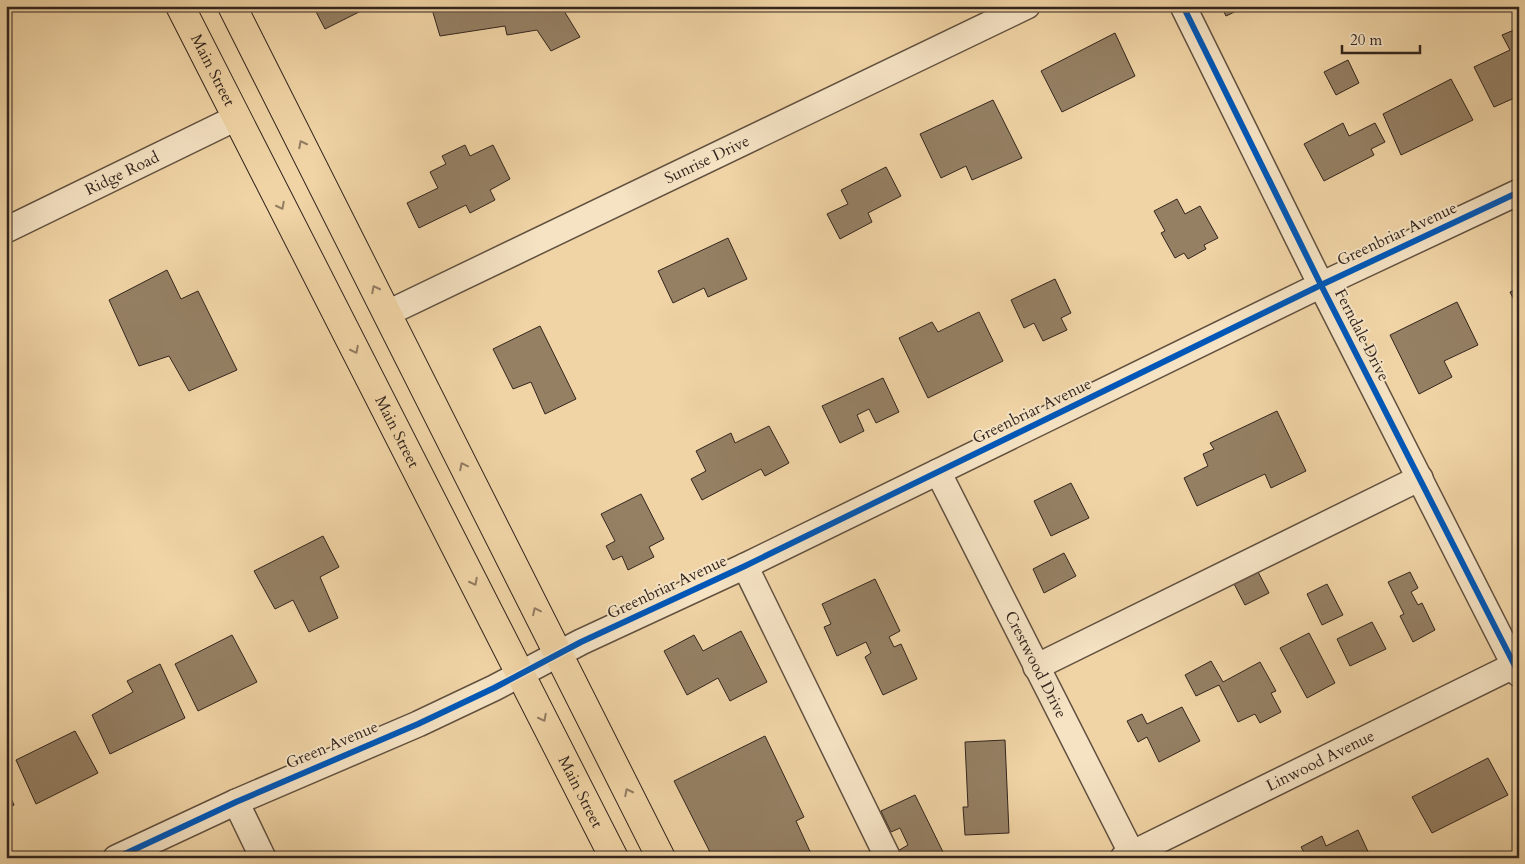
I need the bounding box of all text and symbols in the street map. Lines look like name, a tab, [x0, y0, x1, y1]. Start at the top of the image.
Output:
scale bar	[1342, 22, 1420, 54]
street label: Main Street	[185, 30, 240, 110]
text: 20 m	[1350, 30, 1382, 50]
street label: Sunrise Drive	[661, 130, 753, 190]
one-way arrow	[298, 140, 308, 149]
street label: Ridge Road	[81, 146, 163, 201]
street label: Greenbriar Avenue	[1333, 197, 1461, 271]
one-way arrow	[275, 200, 285, 209]
one-way arrow	[371, 285, 381, 294]
street label: Ferndale Drive	[1329, 285, 1395, 385]
one-way arrow	[349, 345, 359, 354]
street label: Greenbriar Avenue	[969, 373, 1095, 449]
street label: Main Street	[369, 392, 425, 472]
one-way arrow	[459, 462, 469, 471]
street label: Greenbriar Avenue	[603, 550, 731, 624]
one-way arrow	[468, 577, 478, 586]
one-way arrow	[532, 607, 542, 616]
street label: Crestwood Drive	[999, 607, 1072, 722]
one-way arrow	[537, 712, 547, 721]
street label: Green Avenue	[282, 716, 382, 774]
street label: Linwood Avenue	[1263, 725, 1378, 797]
street label: Main Street	[553, 752, 608, 832]
one-way arrow	[624, 788, 634, 797]

